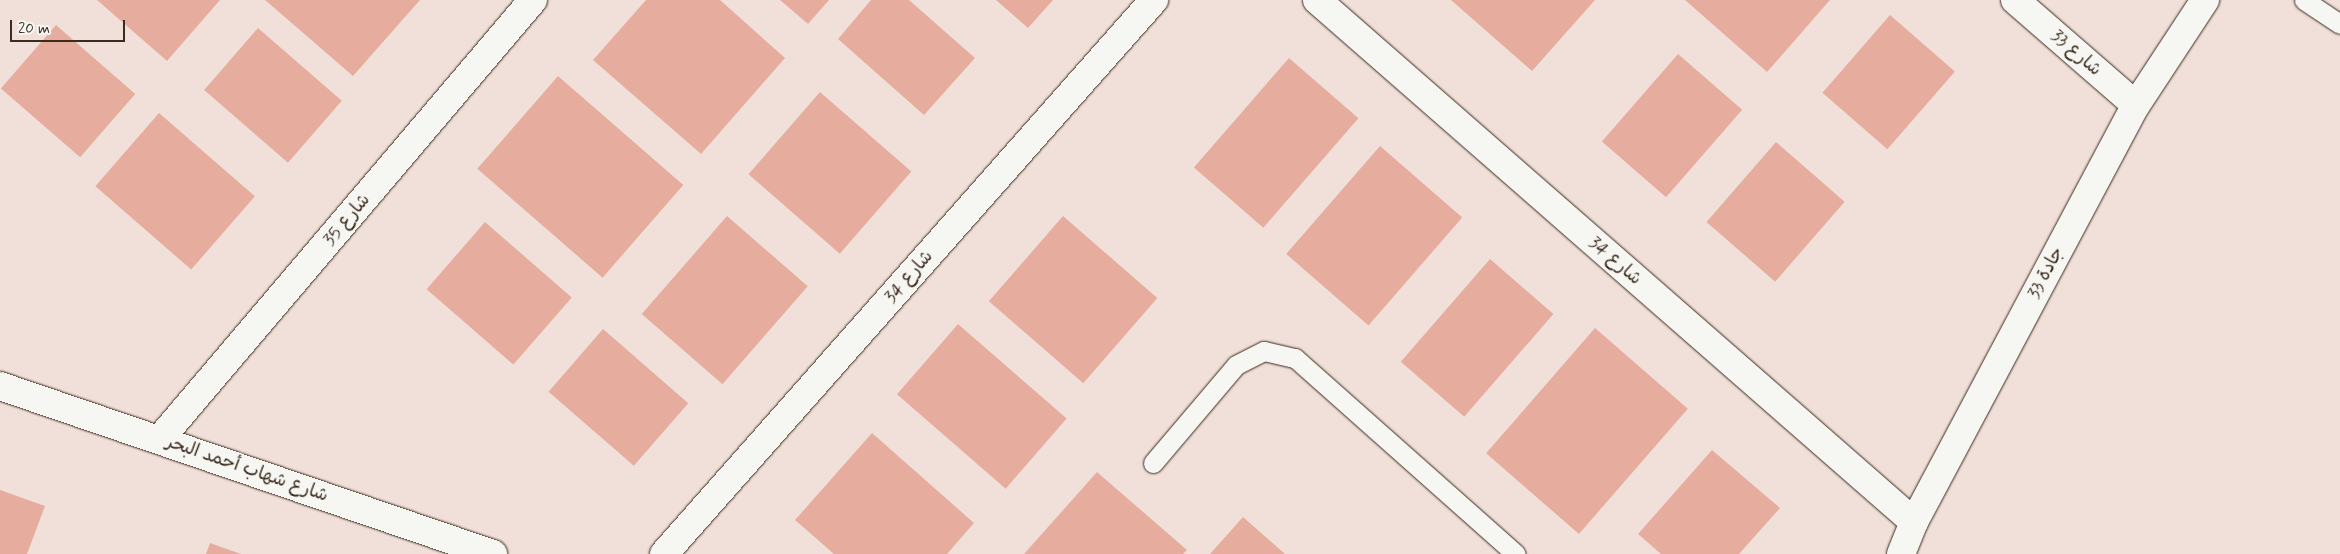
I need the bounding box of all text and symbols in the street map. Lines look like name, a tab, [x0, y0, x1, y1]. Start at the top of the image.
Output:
scale bar	[12, 10, 128, 42]
text: 20 m	[18, 19, 50, 39]
street label: شارع 33	[2046, 25, 2106, 81]
street label: شارع 35	[319, 189, 375, 251]
street label: شارع 34	[1584, 232, 1646, 290]
street label: جادة 33	[2023, 243, 2069, 303]
street label: شارع 34	[880, 246, 938, 308]
street label: شارع شهاب أحمد البحر	[163, 431, 331, 507]

